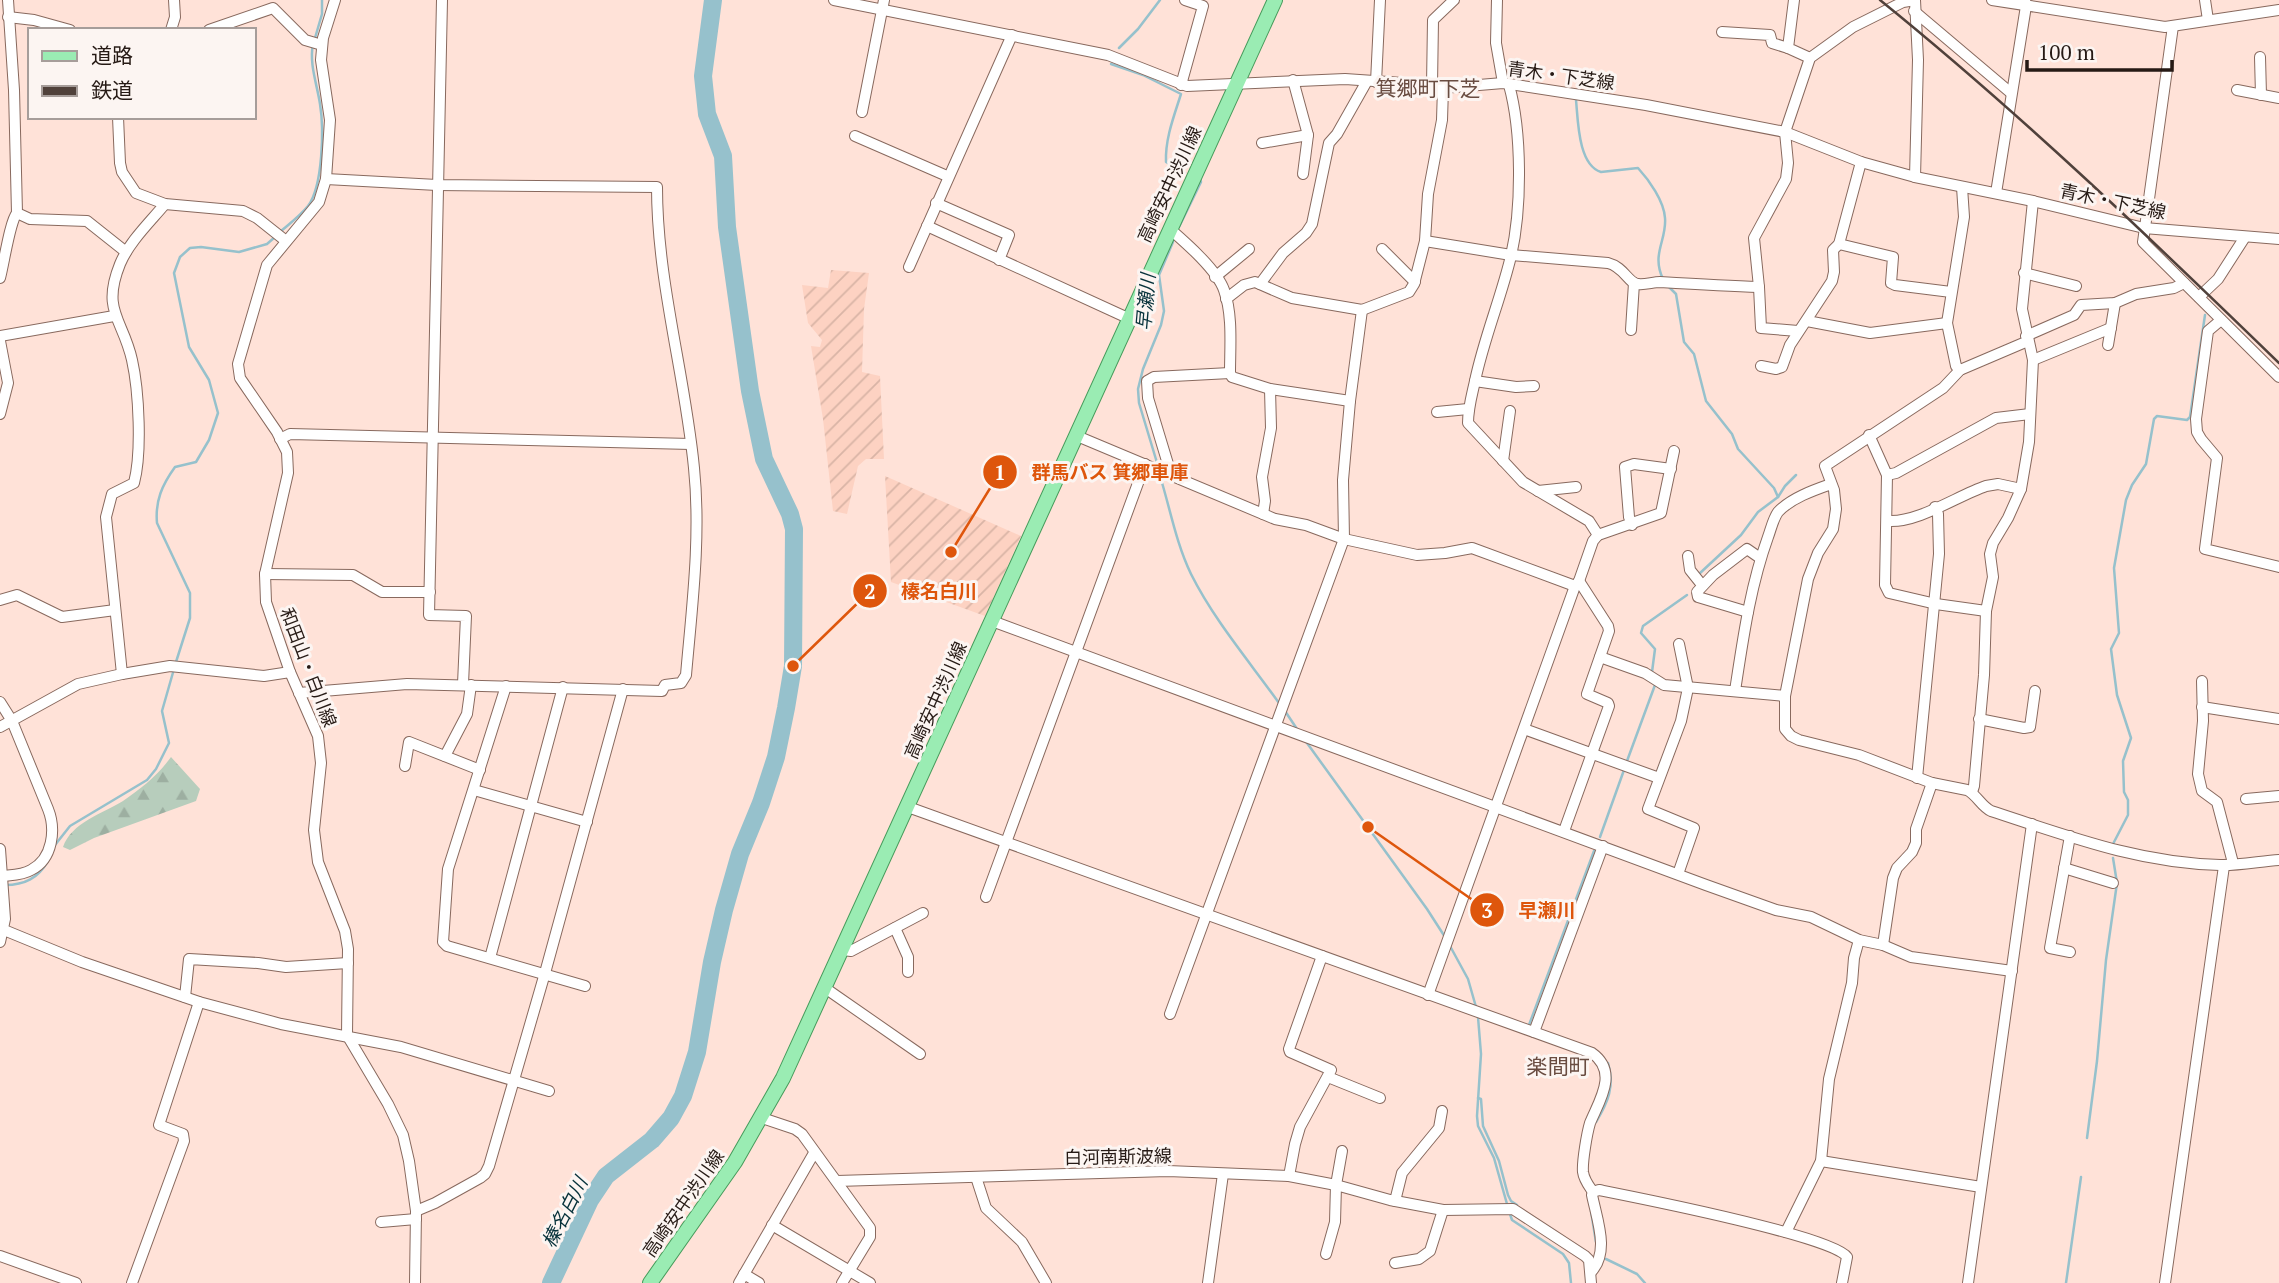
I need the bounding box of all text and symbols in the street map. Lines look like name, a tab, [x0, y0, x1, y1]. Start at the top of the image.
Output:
legend	[28, 28, 256, 119]
scale bar	[2027, 28, 2172, 72]
text: 100 m	[2038, 38, 2095, 66]
text: 道路	[91, 41, 133, 69]
street label: 青木・下芝線	[1506, 56, 1616, 94]
district label: 箕郷町下芝	[1376, 74, 1481, 102]
text: 鉄道	[91, 76, 133, 104]
street label: 高崎安中渋川線	[1131, 122, 1207, 246]
street label: 青木・下芝線	[2058, 178, 2168, 224]
water label: 早瀬川	[1130, 271, 1160, 331]
callout: 群馬バス 箕郷車庫	[982, 452, 1202, 492]
text: 1	[994, 458, 1006, 486]
text: 群馬バス 箕郷車庫	[1031, 459, 1189, 484]
callout: 榛名白川	[852, 571, 991, 611]
text: 2	[864, 577, 876, 605]
text: 榛名白川	[901, 578, 977, 603]
street label: 和田山・白川線	[275, 604, 343, 730]
street label: 高崎安中渋川線	[898, 638, 972, 762]
callout: 早瀬川	[1470, 890, 1590, 930]
text: 3	[1481, 896, 1493, 924]
text: 早瀬川	[1518, 897, 1576, 922]
district label: 楽間町	[1527, 1052, 1590, 1080]
street label: 白河南斯波線	[1064, 1143, 1172, 1169]
street label: 高崎安中渋川線	[637, 1145, 729, 1261]
water label: 榛名白川	[536, 1171, 593, 1252]

